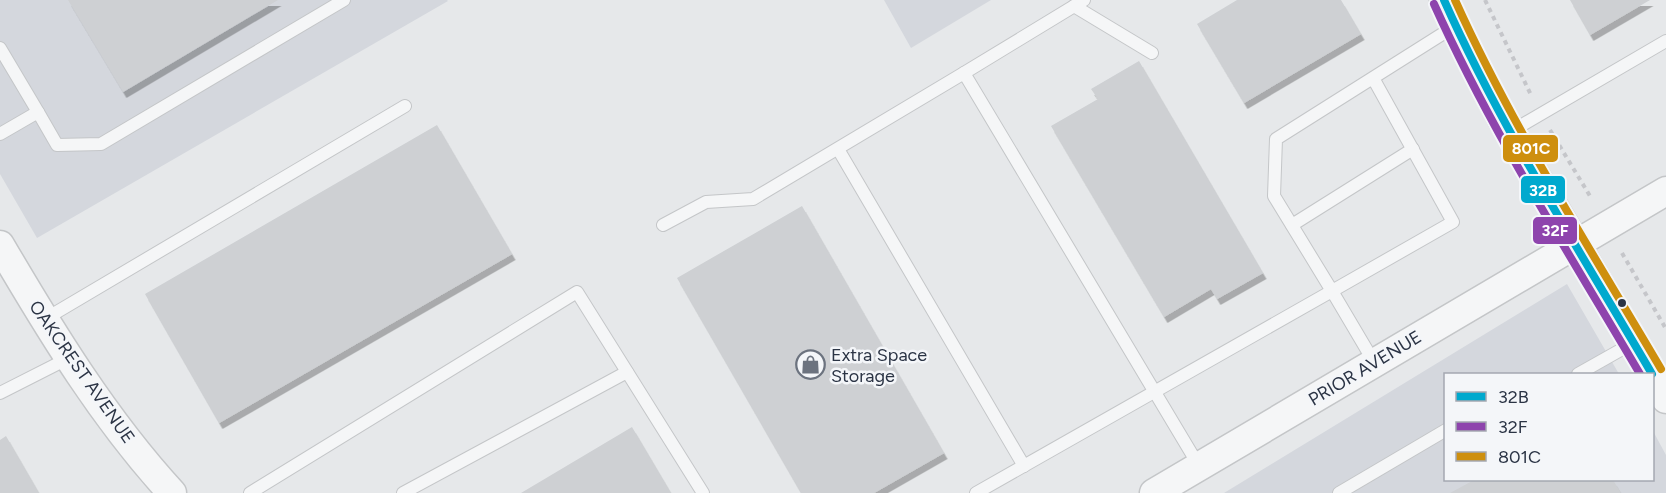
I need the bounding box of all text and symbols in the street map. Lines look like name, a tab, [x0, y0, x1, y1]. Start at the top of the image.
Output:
line badge: 801C	[1502, 134, 1559, 163]
text: 801C	[1512, 139, 1551, 158]
line badge: 32B	[1520, 175, 1566, 204]
text: 32B	[1529, 181, 1557, 200]
line badge: 32F	[1532, 216, 1578, 245]
text: 32F	[1541, 221, 1569, 240]
street label: OAKCREST AVENUE	[24, 296, 140, 448]
unlabelled marker	[1616, 297, 1628, 309]
street label: PRIOR AVENUE	[1304, 326, 1426, 410]
place label: Extra Space Storage	[831, 344, 927, 387]
shop icon: Extra Space Storage	[794, 349, 826, 381]
legend	[1444, 373, 1654, 481]
text: 32B	[1498, 386, 1529, 408]
text: 32F	[1498, 416, 1528, 438]
text: 801C	[1498, 446, 1541, 468]

